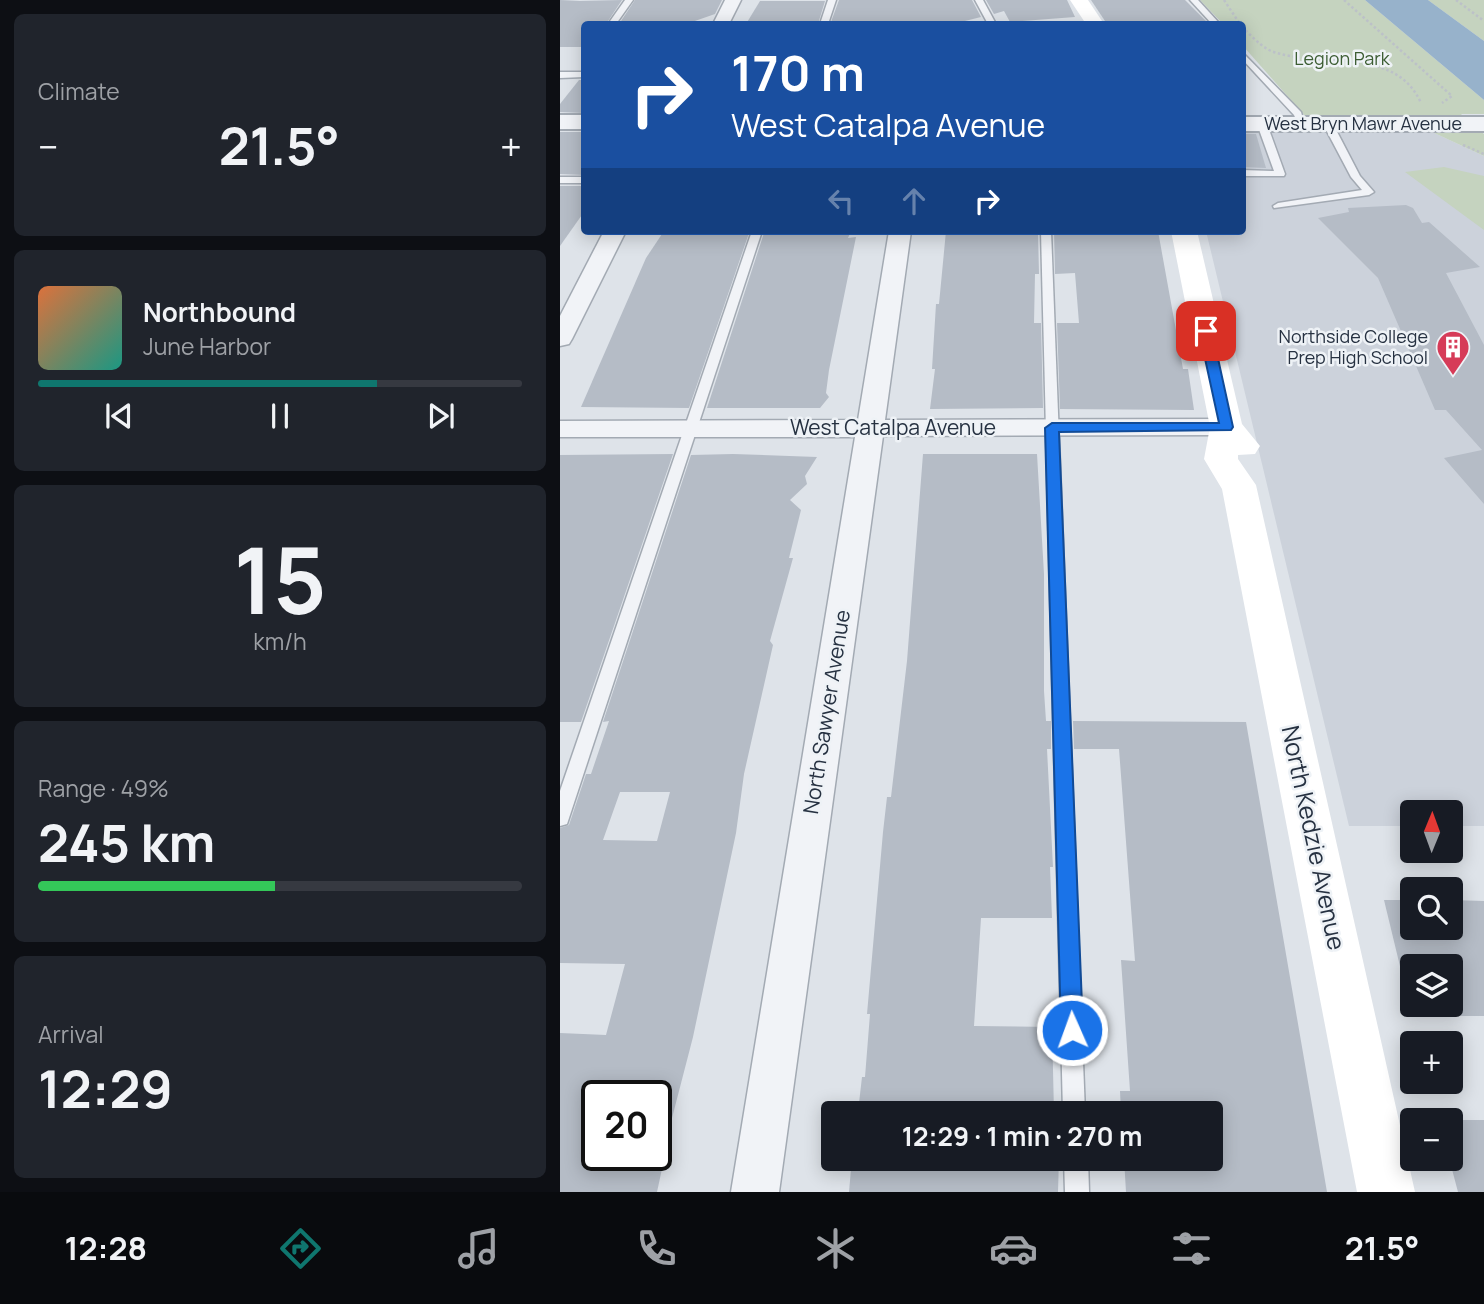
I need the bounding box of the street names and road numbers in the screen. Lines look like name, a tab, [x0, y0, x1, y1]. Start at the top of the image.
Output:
street label: West Bryn Mawr Avenue	[1264, 111, 1462, 135]
street label: West Catalpa Avenue	[790, 413, 996, 441]
street label: North Sawyer Avenue	[796, 608, 856, 816]
street label: North Kedzie Avenue	[1275, 722, 1354, 953]

